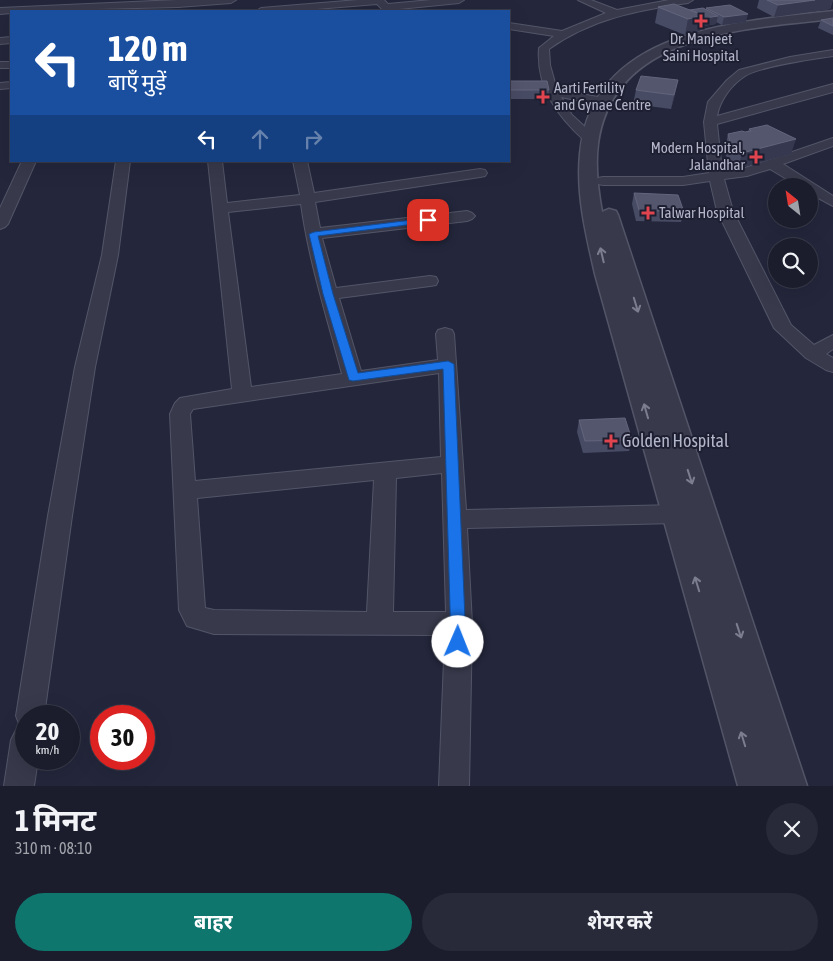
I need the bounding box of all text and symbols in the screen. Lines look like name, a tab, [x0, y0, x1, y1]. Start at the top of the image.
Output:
marker: Dr. Manjeet Saini Hospital	[694, 14, 708, 28]
text: 120 m	[108, 28, 187, 68]
icon: left	[25, 30, 90, 95]
place label: Dr. Manjeet Saini Hospital	[663, 30, 739, 64]
text: बाएँ मुड़ें	[108, 69, 166, 95]
place label: Aarti Fertility and Gynae Centre	[554, 79, 651, 113]
marker: Aarti Fertility and Gynae Centre	[536, 90, 550, 104]
icon: left	[193, 125, 221, 153]
icon: ahead	[246, 125, 274, 153]
icon: right	[299, 125, 327, 153]
place label: Modern Hospital, Jalandhar	[651, 139, 746, 173]
marker: Modern Hospital, Jalandhar	[749, 150, 763, 164]
north arrow	[768, 178, 818, 228]
map controls	[768, 178, 818, 288]
pin	[407, 199, 449, 241]
place label: Talwar Hospital	[659, 204, 745, 221]
icon: arrive	[414, 206, 442, 234]
marker: Talwar Hospital	[641, 206, 655, 220]
button: search	[768, 238, 818, 288]
one-way arrow	[597, 247, 606, 263]
one-way arrow	[631, 297, 641, 313]
one-way arrow	[640, 403, 650, 419]
place label: Golden Hospital	[622, 430, 729, 451]
marker: Golden Hospital	[604, 434, 618, 448]
one-way arrow	[686, 468, 695, 484]
one-way arrow	[691, 576, 701, 592]
position arrow	[431, 615, 483, 667]
one-way arrow	[735, 623, 745, 639]
speed limit sign: 30	[90, 705, 155, 770]
text: 20	[36, 717, 59, 745]
one-way arrow	[738, 732, 748, 748]
text: km/h	[36, 743, 59, 757]
text: 1 मिनट	[15, 803, 96, 837]
button: close	[766, 803, 818, 855]
text: 310 m · 08:10	[15, 839, 92, 857]
button: बाहर	[15, 893, 412, 951]
button: शेयर करें	[422, 893, 818, 951]

